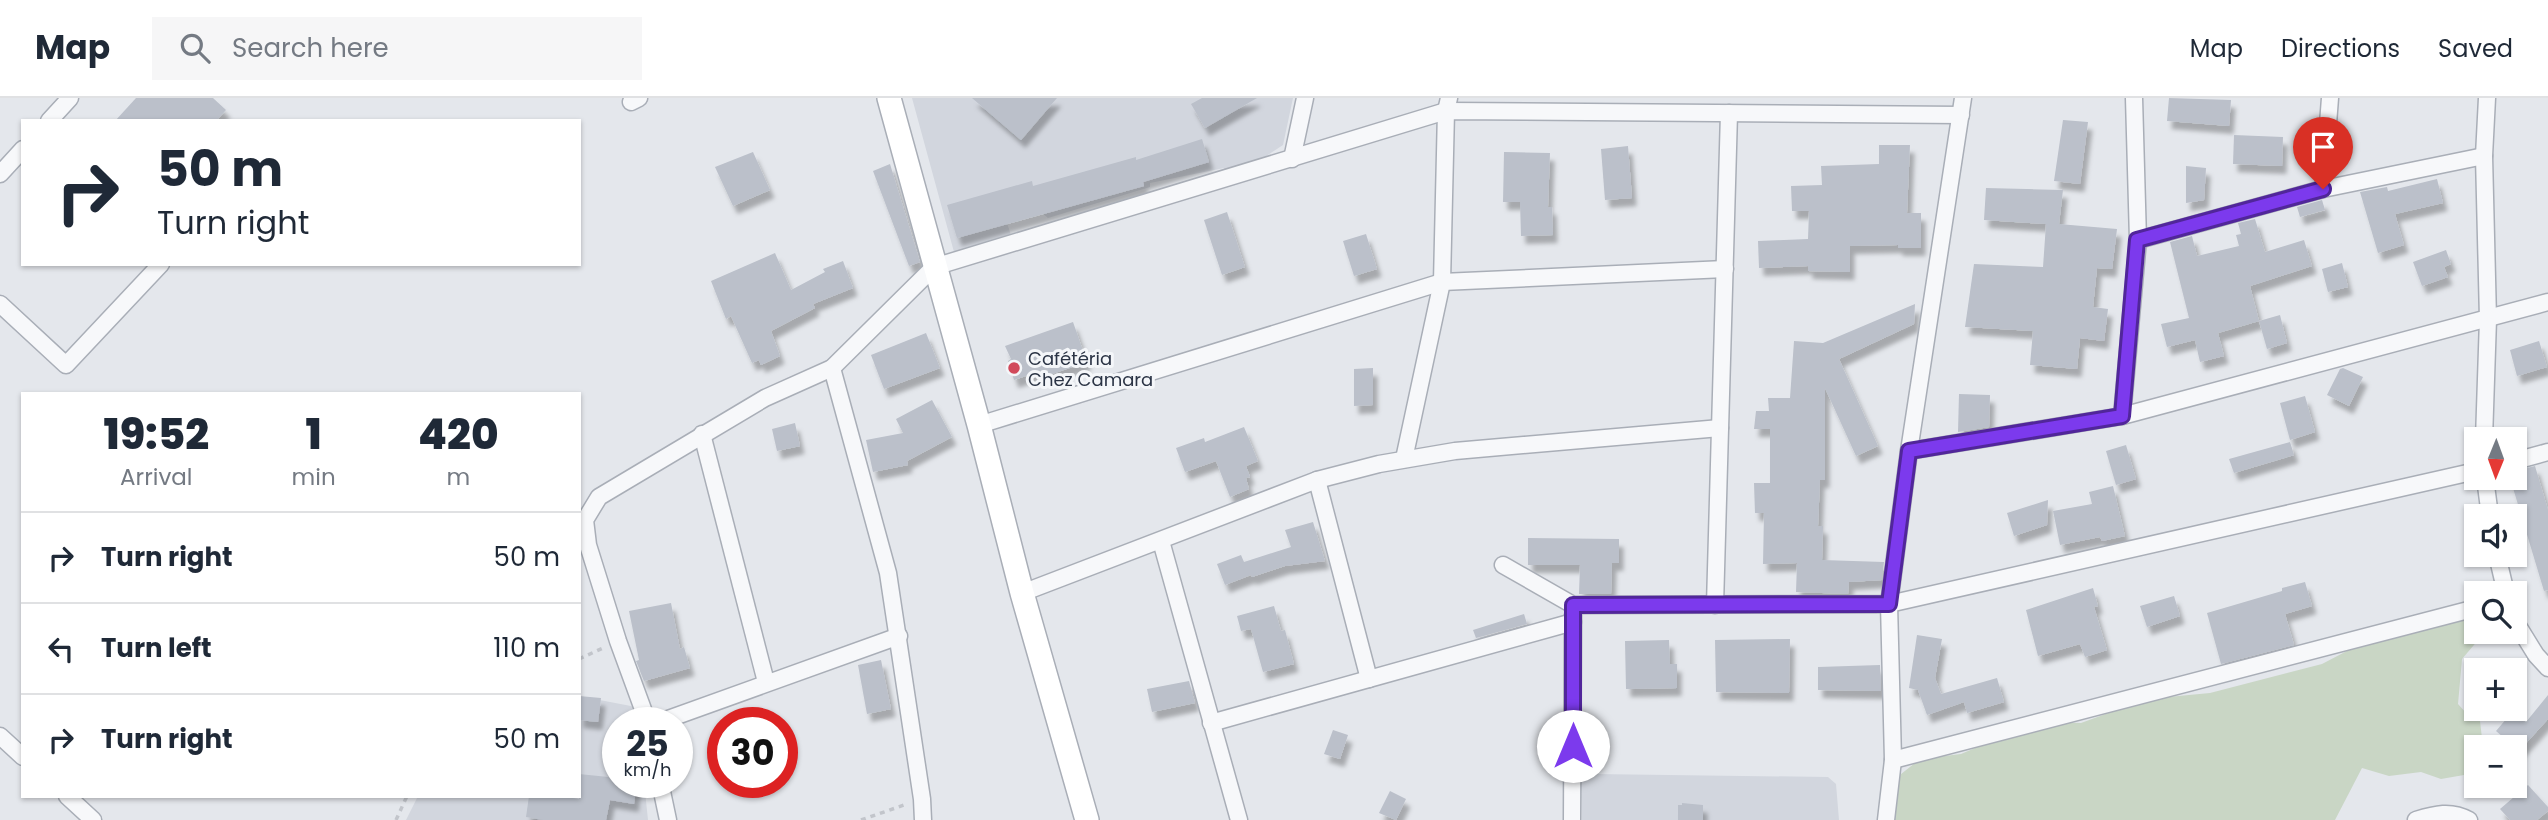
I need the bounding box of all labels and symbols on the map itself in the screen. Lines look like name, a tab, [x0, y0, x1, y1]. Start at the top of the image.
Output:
pin	[2293, 117, 2353, 189]
place label: Cafétéria Chez Camara	[1028, 346, 1153, 392]
marker: Cafétéria Chez Camara	[1006, 360, 1022, 376]
north arrow	[2464, 427, 2527, 490]
speed limit sign: 30	[707, 707, 798, 798]
position arrow	[1536, 709, 1610, 783]

